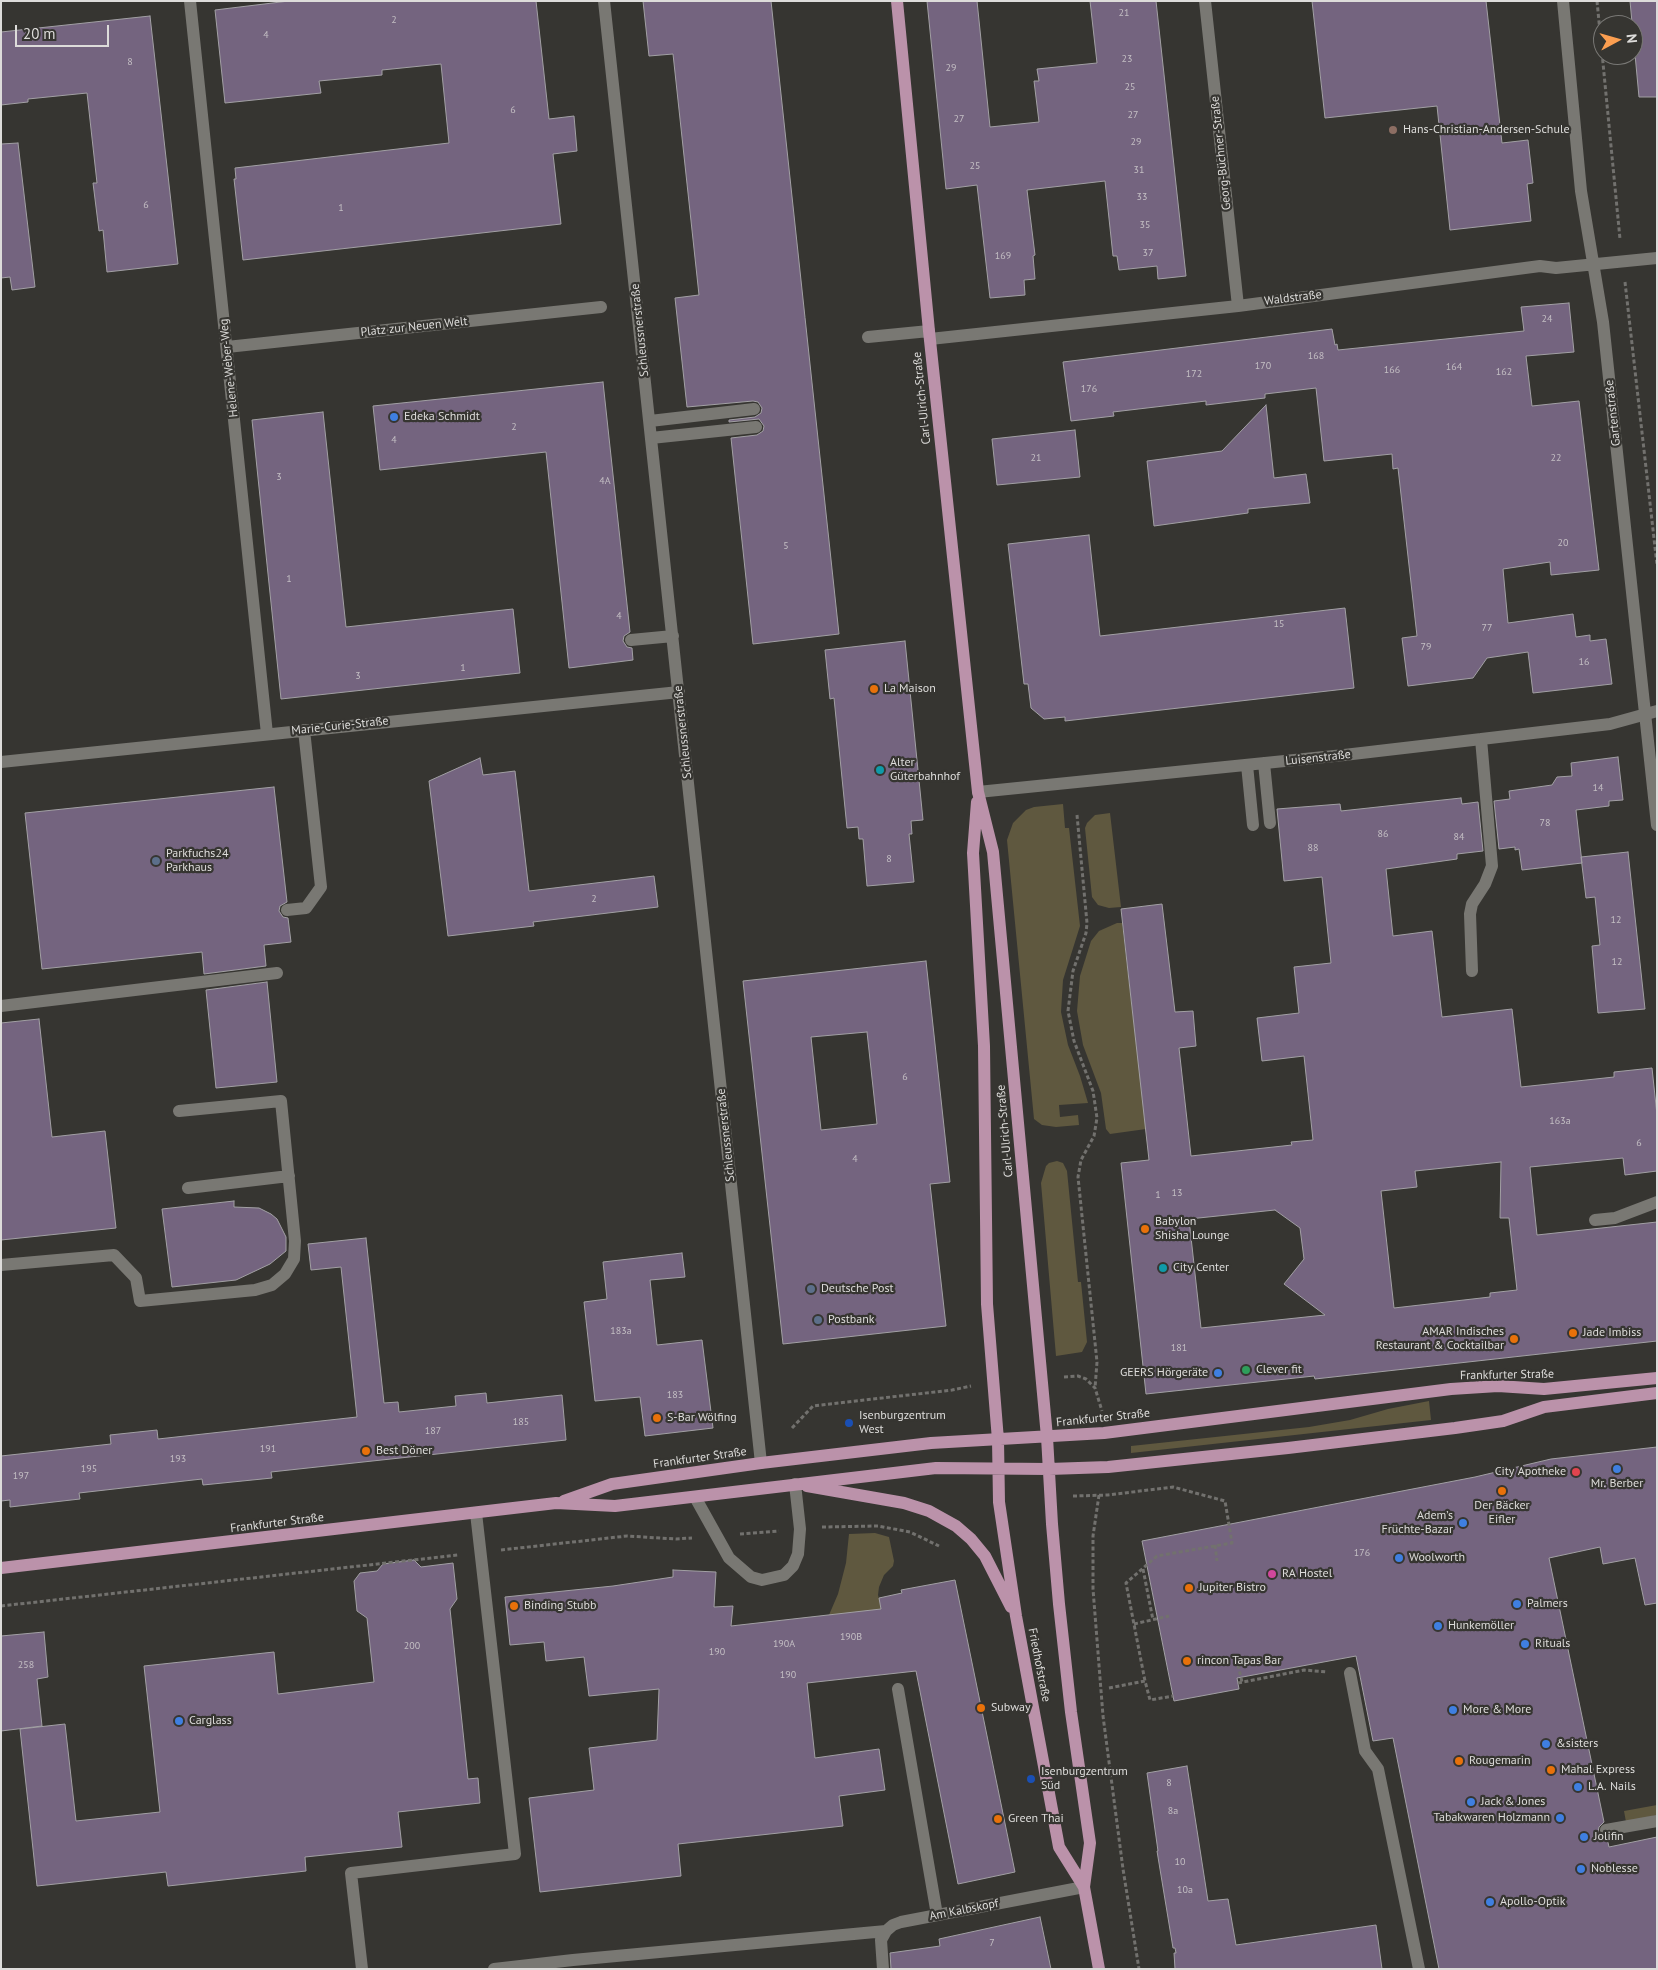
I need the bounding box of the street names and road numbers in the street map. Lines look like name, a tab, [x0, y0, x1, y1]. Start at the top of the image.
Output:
street label: Georg-Büchner-Straße	[1208, 95, 1234, 211]
street label: Schleussnerstraße	[628, 283, 652, 377]
street label: Waldstraße	[1263, 287, 1323, 309]
street label: Platz zur Neuen Welt	[360, 314, 468, 340]
street label: Helene-Weber-Weg	[217, 318, 241, 418]
street label: Carl-Ulrich-Straße	[910, 351, 934, 445]
street label: Gartenstraße	[1602, 379, 1624, 447]
street label: Schleussnerstraße	[671, 685, 695, 779]
street label: Marie-Curie-Straße	[291, 714, 389, 738]
street label: Luisenstraße	[1285, 747, 1351, 769]
street label: Carl-Ulrich-Straße	[994, 1084, 1016, 1178]
street label: Schleussnerstraße	[714, 1088, 738, 1182]
street label: Frankfurter Straße	[1460, 1367, 1554, 1383]
street label: Frankfurter Straße	[1055, 1406, 1151, 1430]
street label: Frankfurter Straße	[652, 1444, 748, 1472]
street label: Frankfurter Straße	[229, 1510, 325, 1536]
street label: Friedhofstraße	[1025, 1627, 1053, 1703]
street label: Am Kalbskopf	[928, 1896, 1000, 1924]

